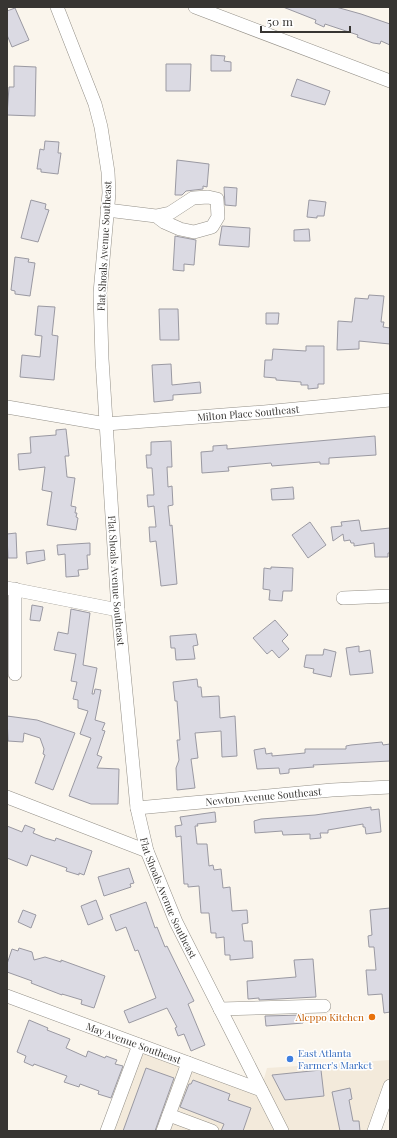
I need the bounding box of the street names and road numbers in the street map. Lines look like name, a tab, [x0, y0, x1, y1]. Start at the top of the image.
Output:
street label: Flat Shoals Avenue Southeast	[94, 180, 114, 311]
street label: Milton Place Southeast	[197, 402, 300, 424]
street label: Flat Shoals Avenue Southeast	[105, 515, 128, 647]
street label: Newton Avenue Southeast	[205, 784, 323, 809]
street label: Flat Shoals Avenue Southeast	[137, 836, 201, 961]
street label: May Avenue Southeast	[84, 1019, 183, 1067]

